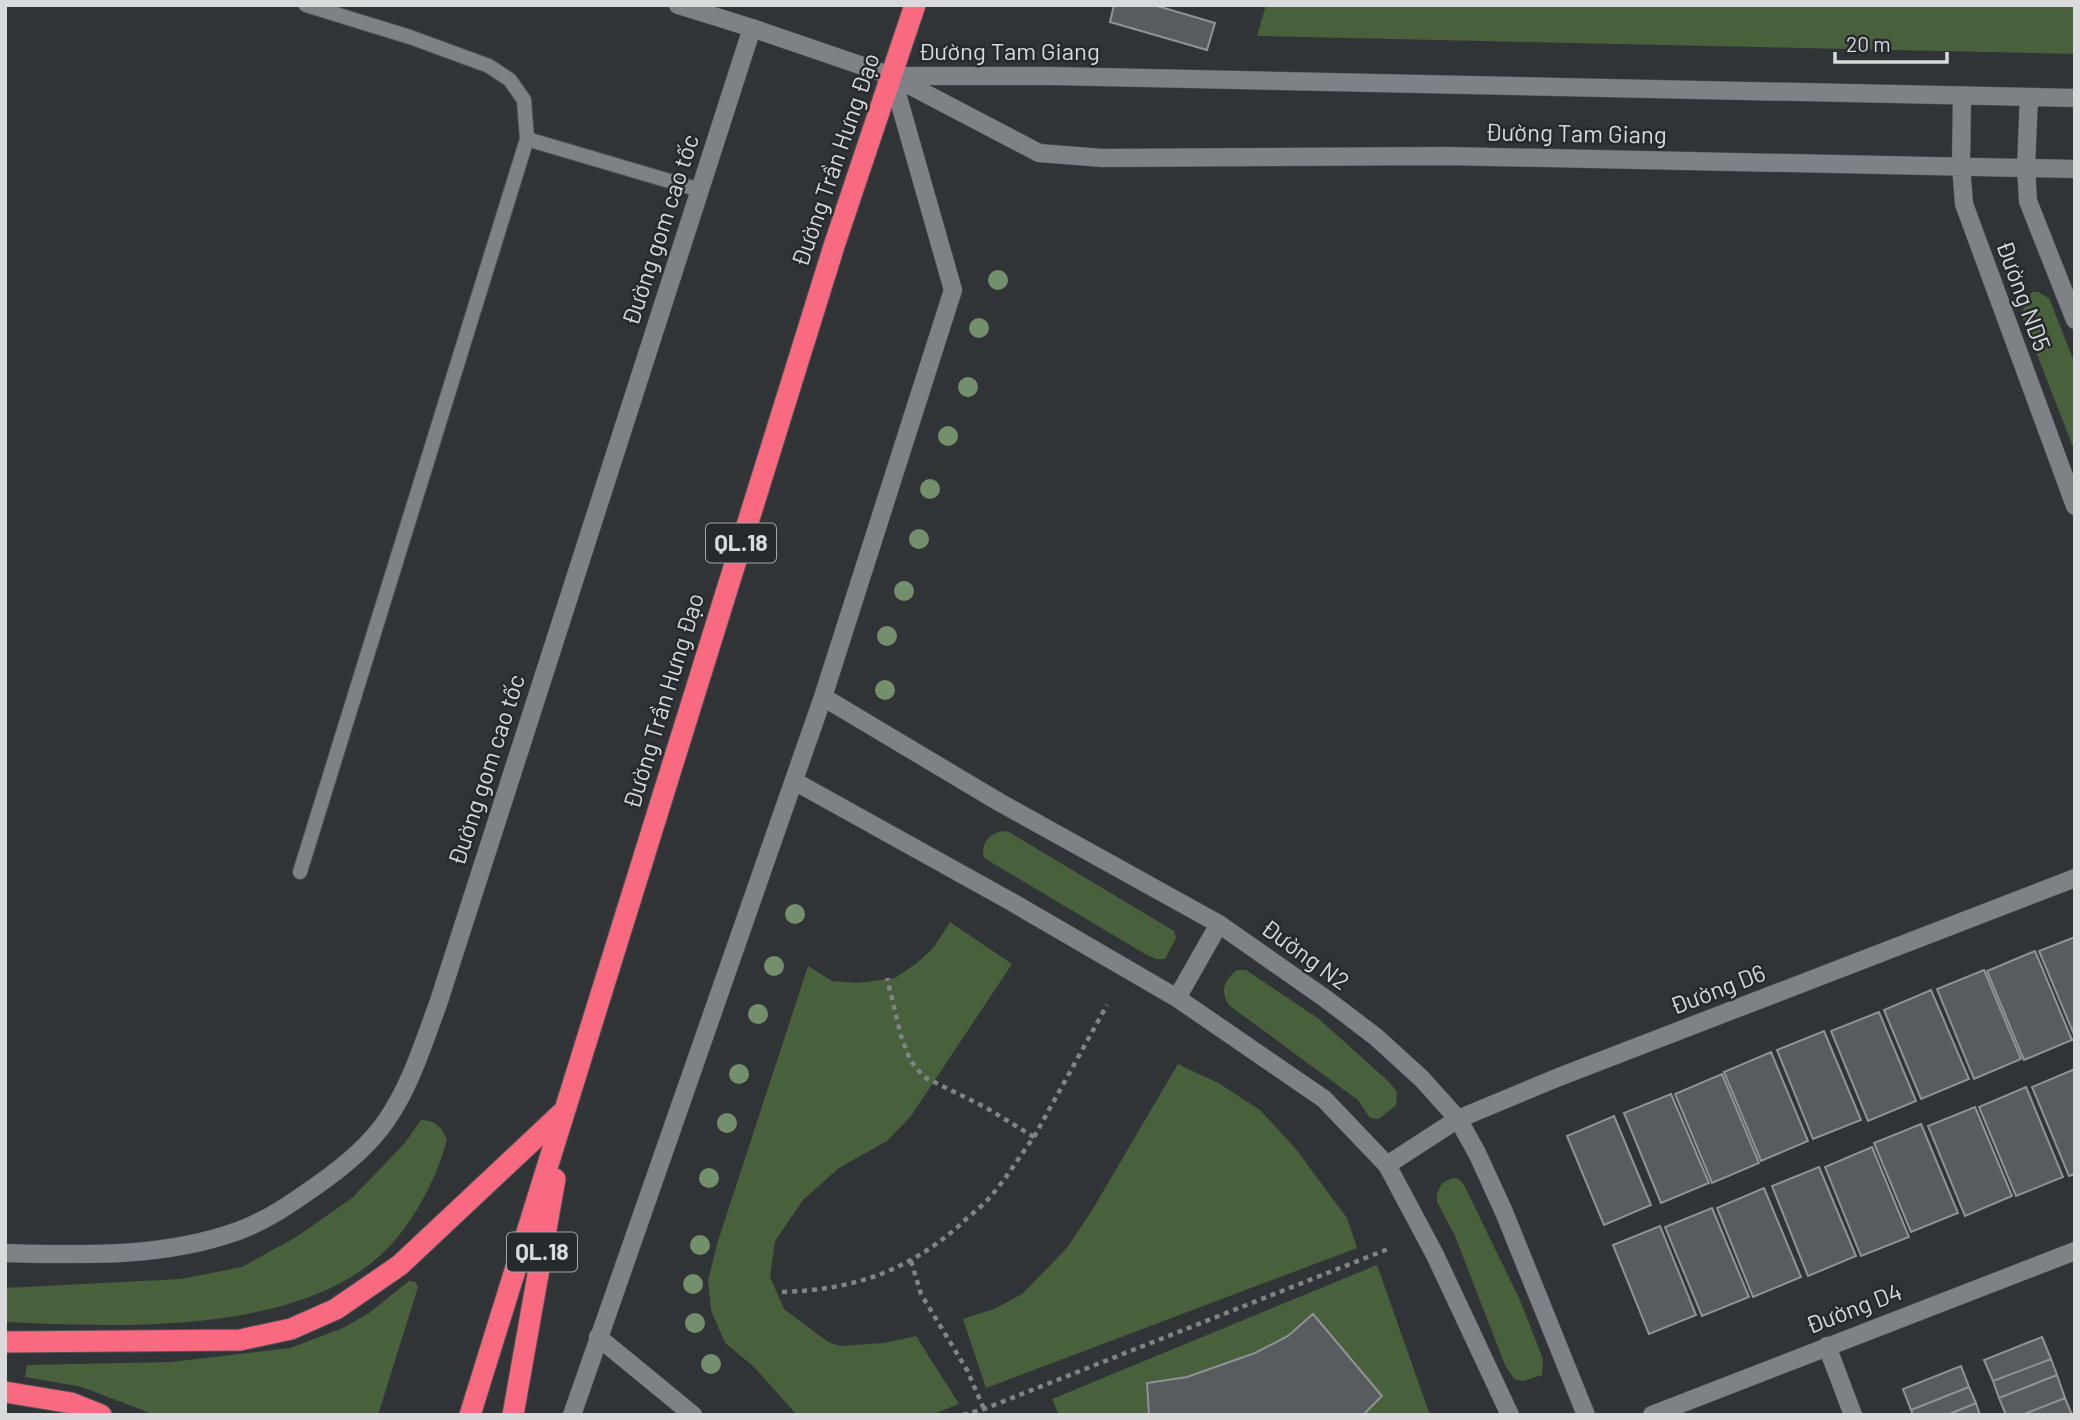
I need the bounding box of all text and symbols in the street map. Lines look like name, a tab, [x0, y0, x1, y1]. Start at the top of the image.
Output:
scale bar	[1835, 21, 1947, 65]
text: 20 m	[1846, 31, 1891, 56]
street label: Đường Tam Giang	[918, 36, 1100, 65]
street label: Đường Trần Hưng Đạo	[784, 49, 885, 270]
street label: Đường Tam Giang	[1485, 116, 1667, 149]
street label: Đường gom cao tốc	[615, 130, 704, 329]
street label: Đường ND5	[1991, 236, 2058, 355]
road number: QL.18	[706, 524, 776, 562]
street label: Đường Trần Hưng Đạo	[616, 589, 709, 812]
street label: Đường gom cao tốc	[441, 670, 530, 869]
street label: Đường N2	[1256, 912, 1355, 995]
street label: Đường D6	[1666, 957, 1769, 1020]
road number: QL.18	[507, 1232, 577, 1272]
street label: Đường D4	[1801, 1276, 1906, 1339]

